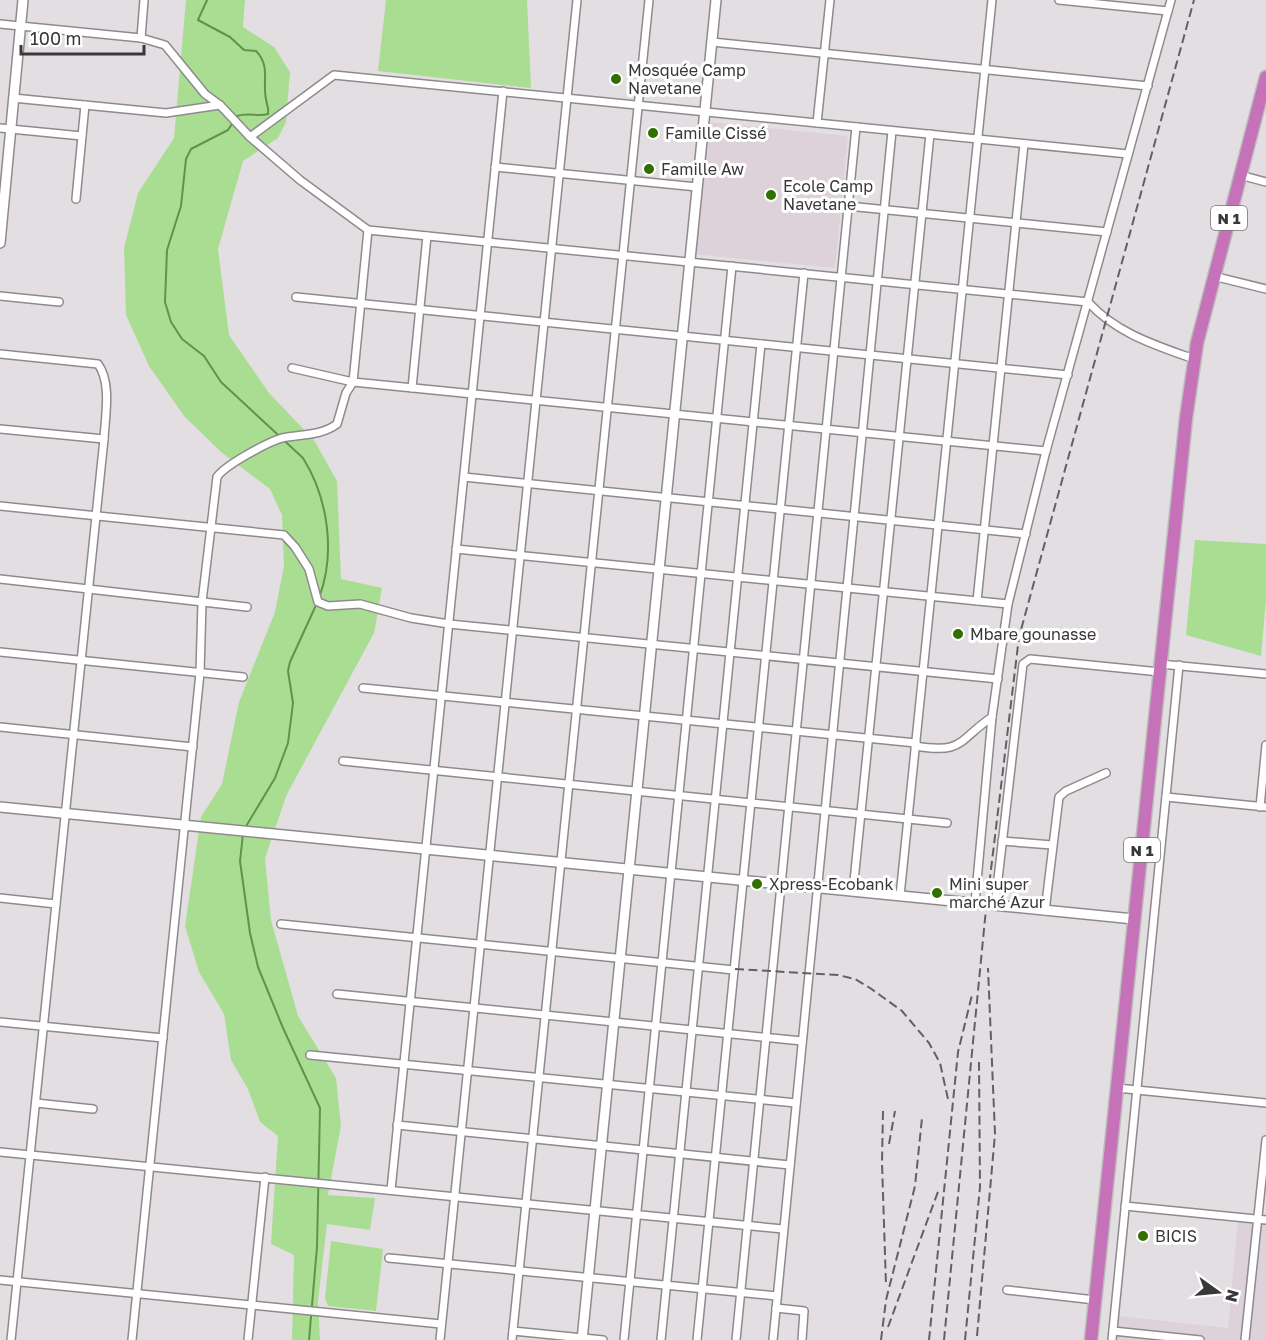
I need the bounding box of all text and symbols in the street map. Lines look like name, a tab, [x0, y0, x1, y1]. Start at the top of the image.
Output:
scale bar	[21, 18, 144, 56]
text: 100 m	[30, 27, 81, 49]
place label: Mosquée Camp Navetane	[628, 60, 746, 98]
marker: Mosquée Camp Navetane	[609, 72, 623, 86]
place label: Famille Cissé	[665, 123, 766, 143]
marker: Famille Cissé	[646, 126, 660, 140]
place label: Famille Aw	[661, 159, 744, 179]
marker: Famille Aw	[642, 162, 656, 176]
place label: Ecole Camp Navetane	[783, 176, 873, 214]
marker: Ecole Camp Navetane	[764, 188, 778, 202]
road number: N 1	[1211, 206, 1247, 230]
place label: Mbare gounasse	[970, 624, 1096, 644]
marker: Mbare gounasse	[951, 627, 965, 641]
road number: N 1	[1124, 838, 1160, 862]
place label: Xpress-Ecobank	[769, 874, 893, 894]
place label: Mini super marché Azur	[949, 874, 1045, 912]
marker: Xpress-Ecobank	[750, 877, 764, 891]
marker: Mini super marché Azur	[930, 886, 944, 900]
place label: BICIS	[1155, 1226, 1197, 1246]
marker: BICIS	[1136, 1229, 1150, 1243]
north arrow	[1188, 1262, 1248, 1322]
text: N	[1221, 1287, 1244, 1304]

